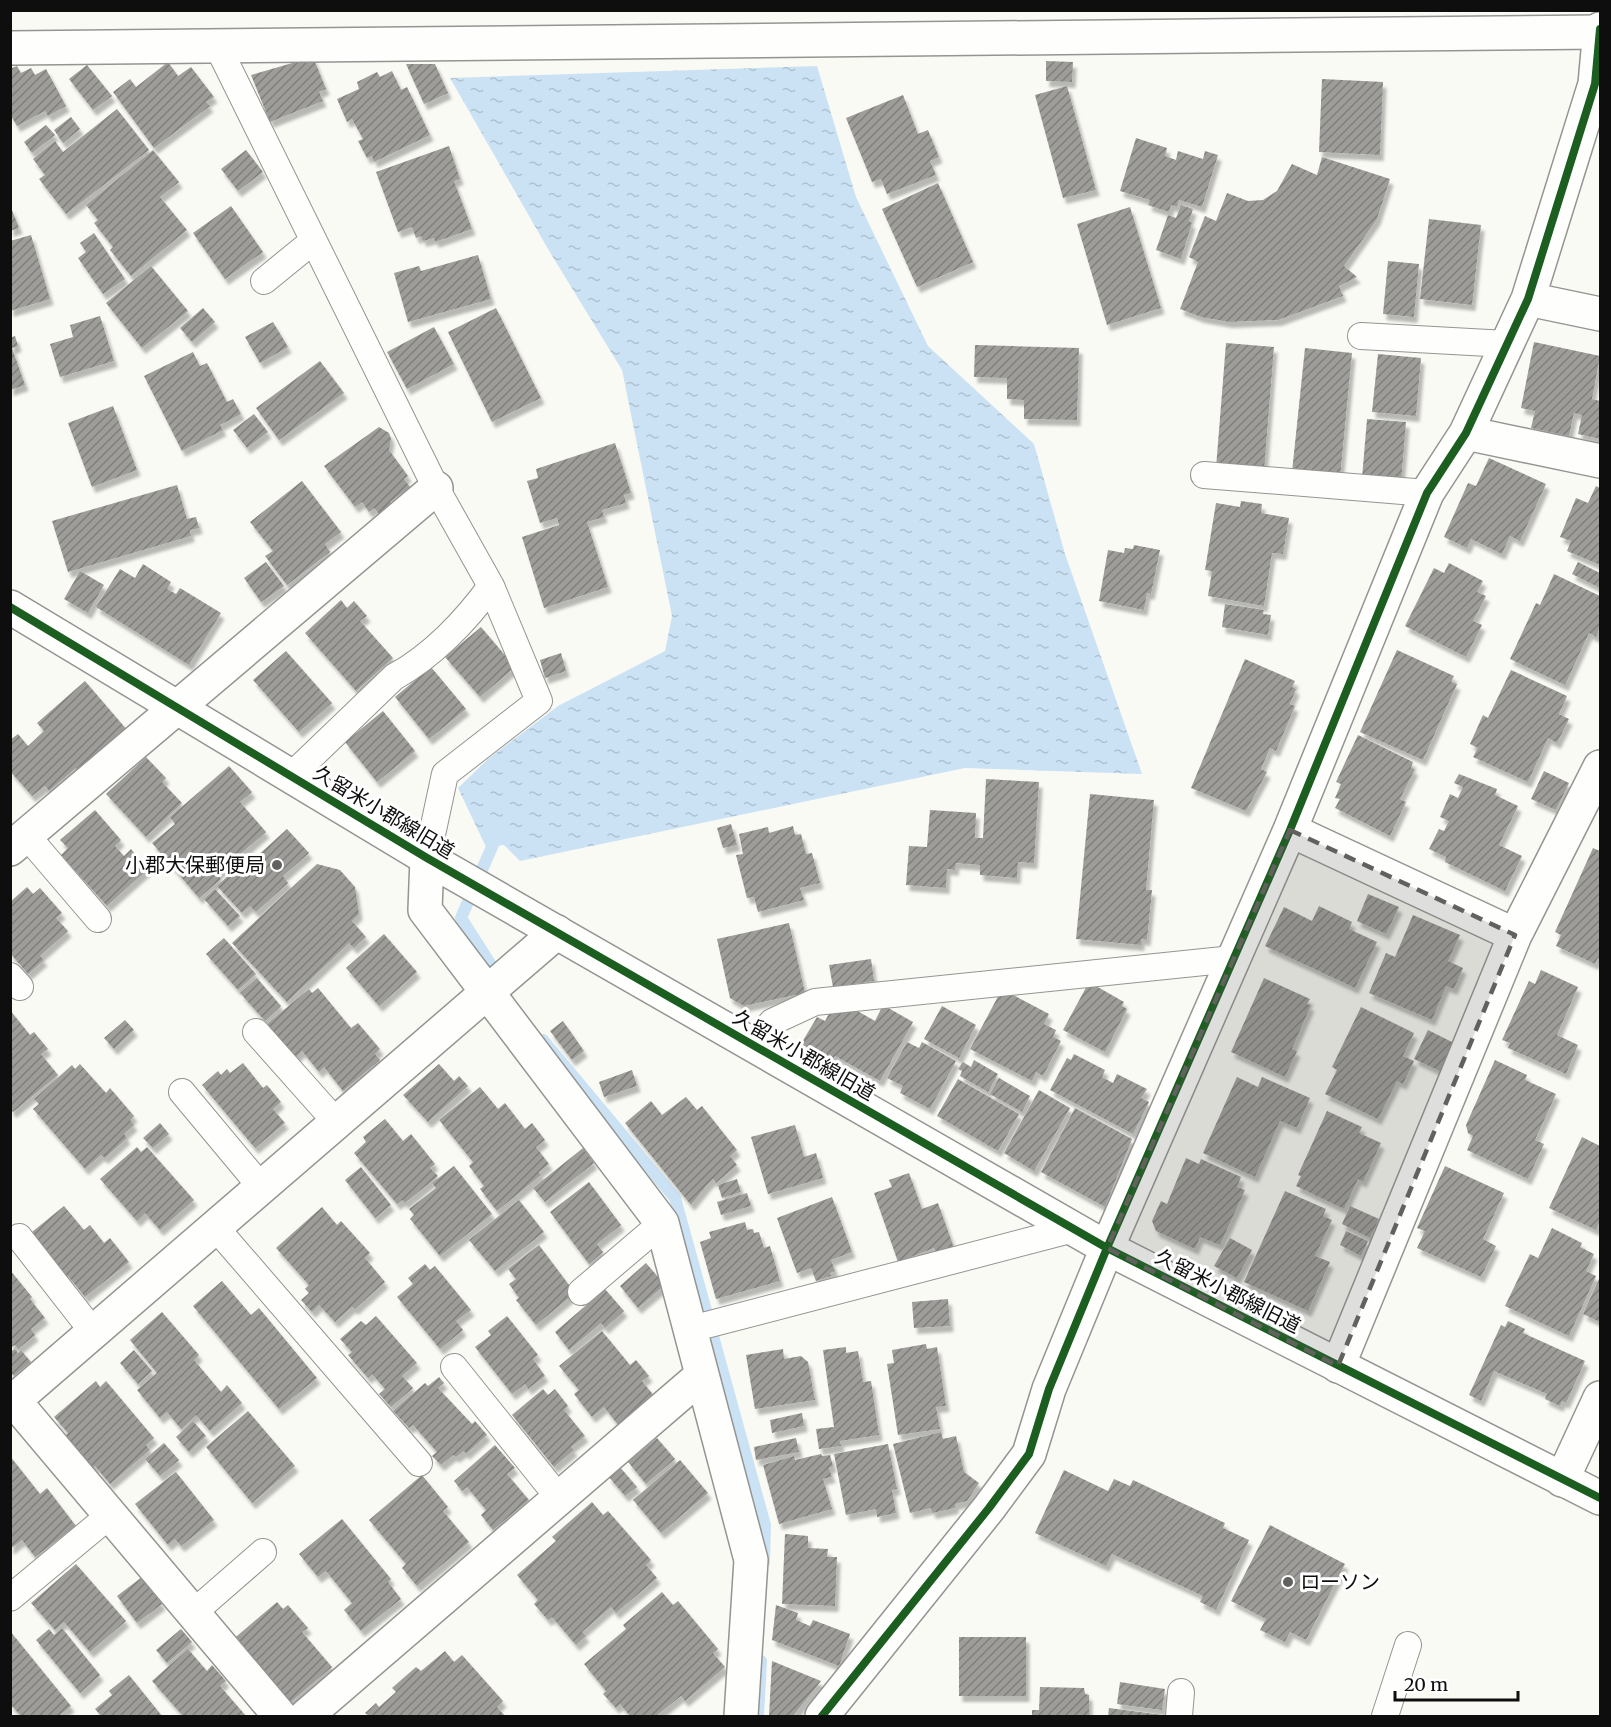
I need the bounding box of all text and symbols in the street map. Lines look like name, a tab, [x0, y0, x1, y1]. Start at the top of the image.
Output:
street label: 久留米小郡線旧道	[309, 760, 459, 863]
place label: 小郡大保郵便局	[125, 852, 265, 877]
marker: 小郡大保郵便局	[270, 858, 284, 872]
street label: 久留米小郡線旧道	[729, 1004, 880, 1105]
street label: 久留米小郡線旧道	[1151, 1243, 1305, 1338]
place label: ローソン	[1300, 1569, 1380, 1594]
marker: ローソン	[1281, 1575, 1295, 1589]
scale bar	[1395, 1664, 1518, 1702]
text: 20 m	[1404, 1673, 1448, 1696]

